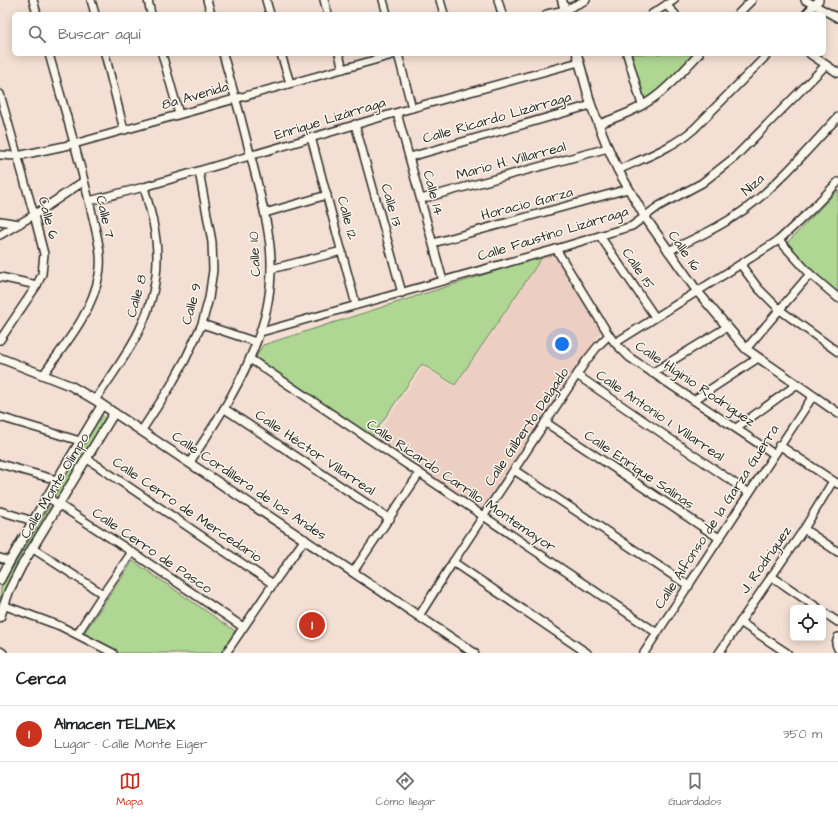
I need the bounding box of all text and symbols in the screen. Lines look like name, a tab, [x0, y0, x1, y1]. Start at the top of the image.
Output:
search box	[12, 12, 826, 56]
icon: search	[26, 23, 48, 45]
text: Buscar aquí	[58, 24, 140, 45]
street label: 8a Avenida	[159, 77, 231, 115]
street label: Calle Ricardo Lizárraga	[420, 87, 574, 149]
street label: Enrique Lizárraga	[272, 93, 388, 145]
street label: Mario H. Villarreal	[454, 137, 568, 185]
street label: Calle 14	[417, 168, 449, 218]
street label: Niza	[737, 169, 769, 201]
street label: Calle 13	[375, 181, 407, 229]
street label: Horacio Garza	[479, 182, 575, 226]
street label: Calle 6	[33, 194, 63, 242]
street label: Calle 7	[90, 194, 120, 241]
street label: Calle 12	[332, 194, 362, 242]
street label: Calle Faustino Lizárraga	[475, 202, 631, 266]
street label: Calle 16	[663, 227, 705, 275]
street label: Calle 10	[244, 231, 266, 277]
street label: Calle 15	[617, 244, 659, 294]
street label: Calle 8	[122, 272, 152, 320]
street label: Calle 9	[177, 281, 207, 327]
your location	[552, 334, 572, 354]
street label: Calle Higinio Rodriguez	[631, 336, 759, 432]
street label: Calle Gilberto Delgado	[480, 364, 574, 490]
street label: Calle Antonio I. Villarreal	[592, 365, 728, 467]
street label: Calle Héctor Villarreal	[251, 405, 379, 501]
street label: Calle Ricardo Carrillo Montemayor	[362, 415, 560, 557]
street label: Calle Alfonso de la Garza Guerra	[650, 421, 784, 613]
street label: Calle Enrique Salinas	[580, 426, 698, 514]
street label: Calle Cordillera de los Andes	[168, 427, 330, 545]
street label: Calle Monte Olimpo	[15, 429, 95, 543]
street label: Calle Cerro de Mercedario	[108, 452, 266, 568]
street label: Calle Cerro de Pasco	[88, 503, 216, 599]
street label: J. Rodriguez	[735, 522, 797, 598]
map controls	[790, 605, 826, 641]
button: locate	[790, 605, 826, 641]
pin: 1	[299, 610, 325, 640]
text: Cerca	[16, 667, 66, 691]
text: Almacen TELMEX	[54, 714, 175, 735]
text: 1	[28, 725, 30, 743]
text: 350 m	[783, 725, 822, 743]
text: Lugar · Calle Monte Eiger	[54, 735, 207, 753]
tab: Mapa	[116, 770, 143, 809]
tab: Cómo llegar	[376, 770, 435, 809]
tab: Guardados	[668, 770, 722, 809]

